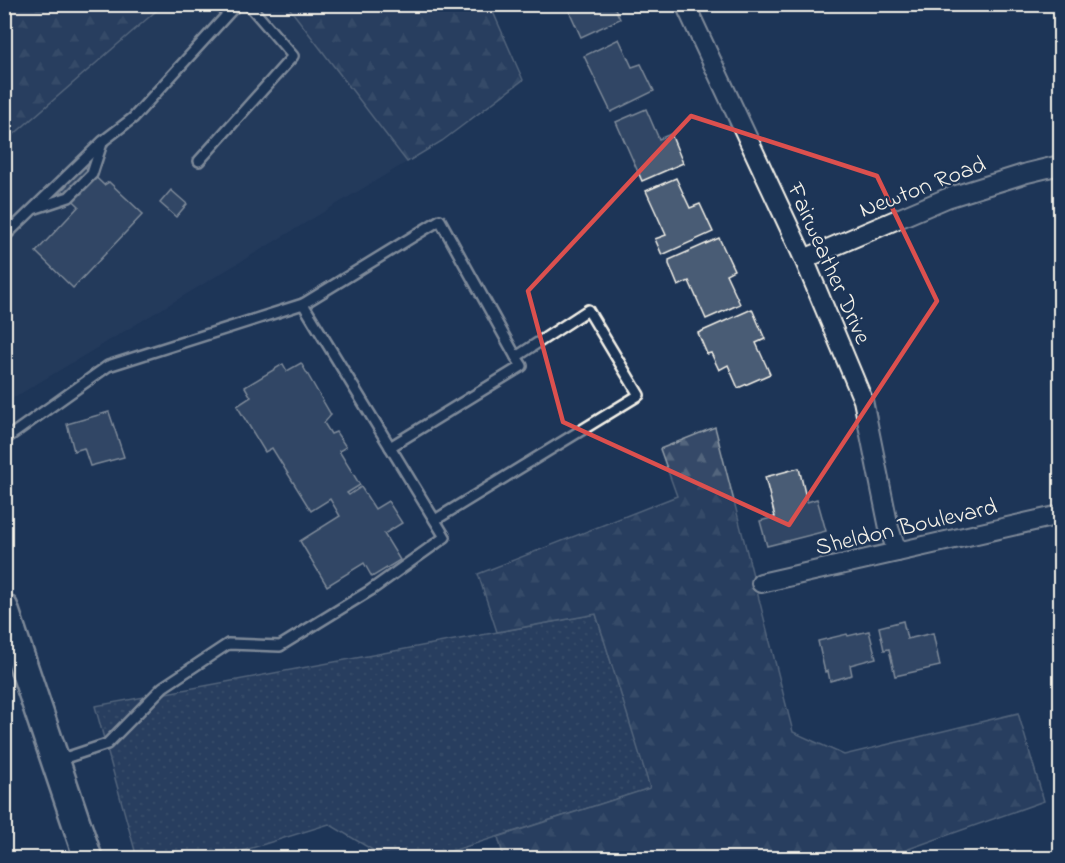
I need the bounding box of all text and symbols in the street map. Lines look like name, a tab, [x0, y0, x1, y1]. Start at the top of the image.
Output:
street label: Newton Road	[854, 148, 992, 229]
street label: Fairweather Drive	[776, 177, 879, 351]
street label: Sheldon Boulevard	[812, 490, 1001, 566]

